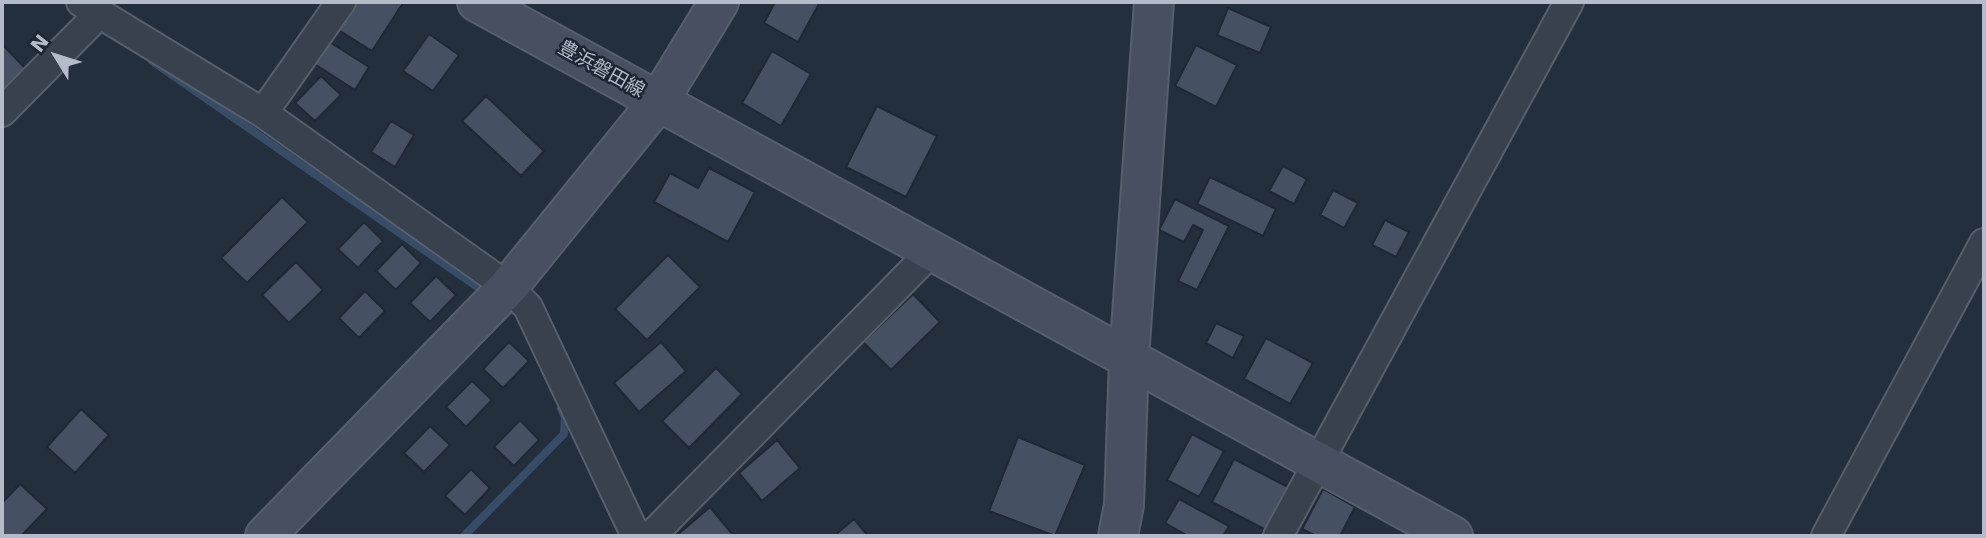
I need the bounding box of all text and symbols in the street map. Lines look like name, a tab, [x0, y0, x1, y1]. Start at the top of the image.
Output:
north arrow	[21, 21, 91, 91]
text: N	[26, 30, 53, 56]
street label: 豊浜磐田線	[554, 37, 648, 103]

